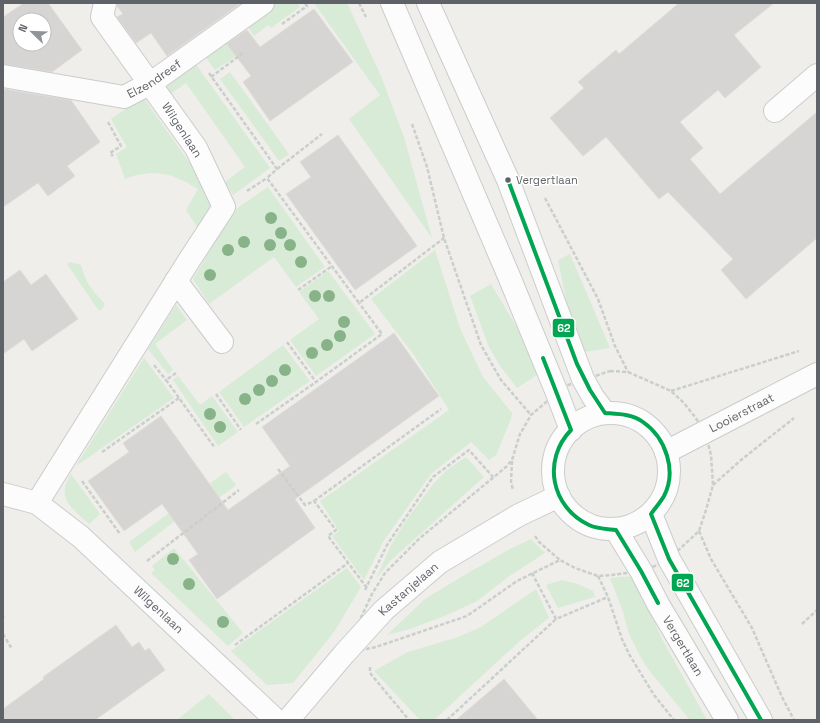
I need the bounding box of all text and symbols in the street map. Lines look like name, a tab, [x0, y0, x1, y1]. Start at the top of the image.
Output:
north arrow	[12, 12, 52, 52]
text: N	[15, 22, 31, 34]
street label: Elzendreef	[124, 56, 185, 102]
street label: Wilgenlaan	[158, 99, 206, 161]
place label: Vergertlaan	[516, 173, 578, 187]
marker: Vergertlaan	[503, 175, 513, 185]
line badge: 62	[552, 318, 575, 338]
text: 62	[557, 321, 571, 335]
street label: Looierstraat	[706, 390, 777, 436]
street label: Kastanjelaan	[375, 559, 442, 619]
line badge: 62	[671, 573, 694, 592]
text: 62	[676, 576, 690, 590]
street label: Wilgenlaan	[130, 582, 187, 637]
street label: Vergertlaan	[659, 613, 707, 679]

